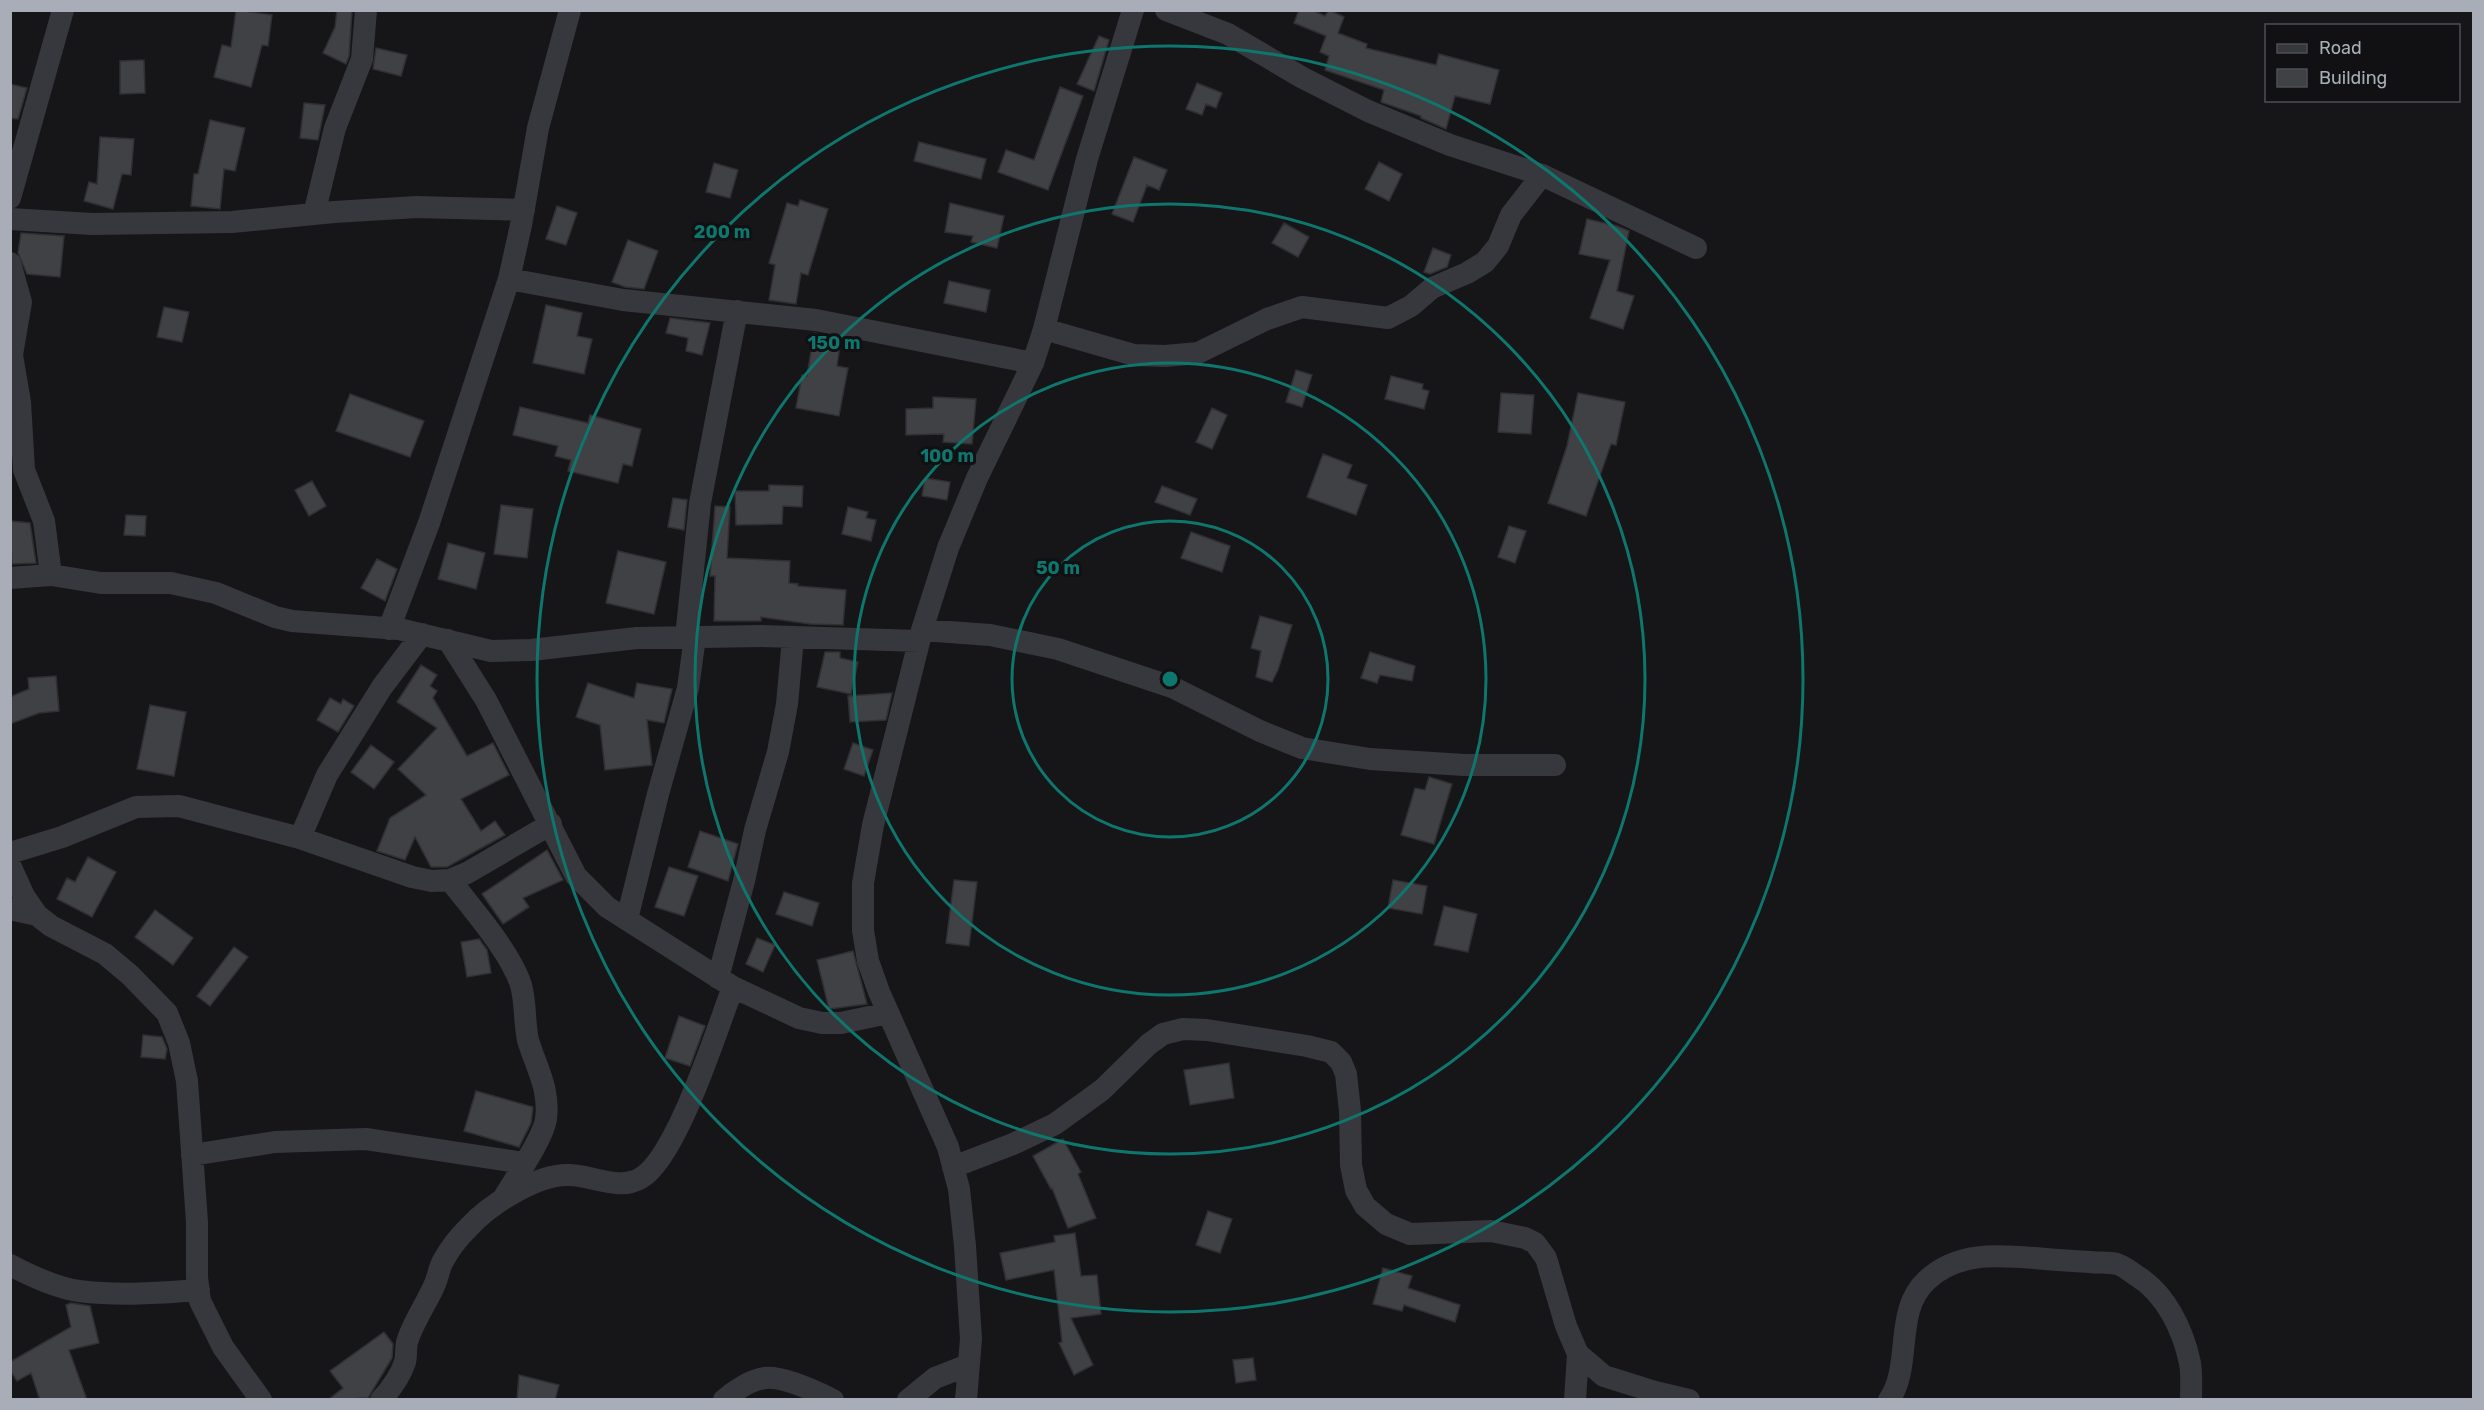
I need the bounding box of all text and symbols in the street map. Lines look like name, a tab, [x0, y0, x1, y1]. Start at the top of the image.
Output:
legend	[2265, 24, 2460, 102]
text: Road	[2319, 37, 2362, 59]
text: Building	[2319, 67, 2387, 89]
text: 200 m	[694, 221, 750, 243]
text: 150 m	[807, 332, 861, 354]
text: 100 m	[920, 445, 974, 467]
text: 50 m	[1036, 557, 1080, 579]
centre of rings	[1160, 669, 1180, 689]

